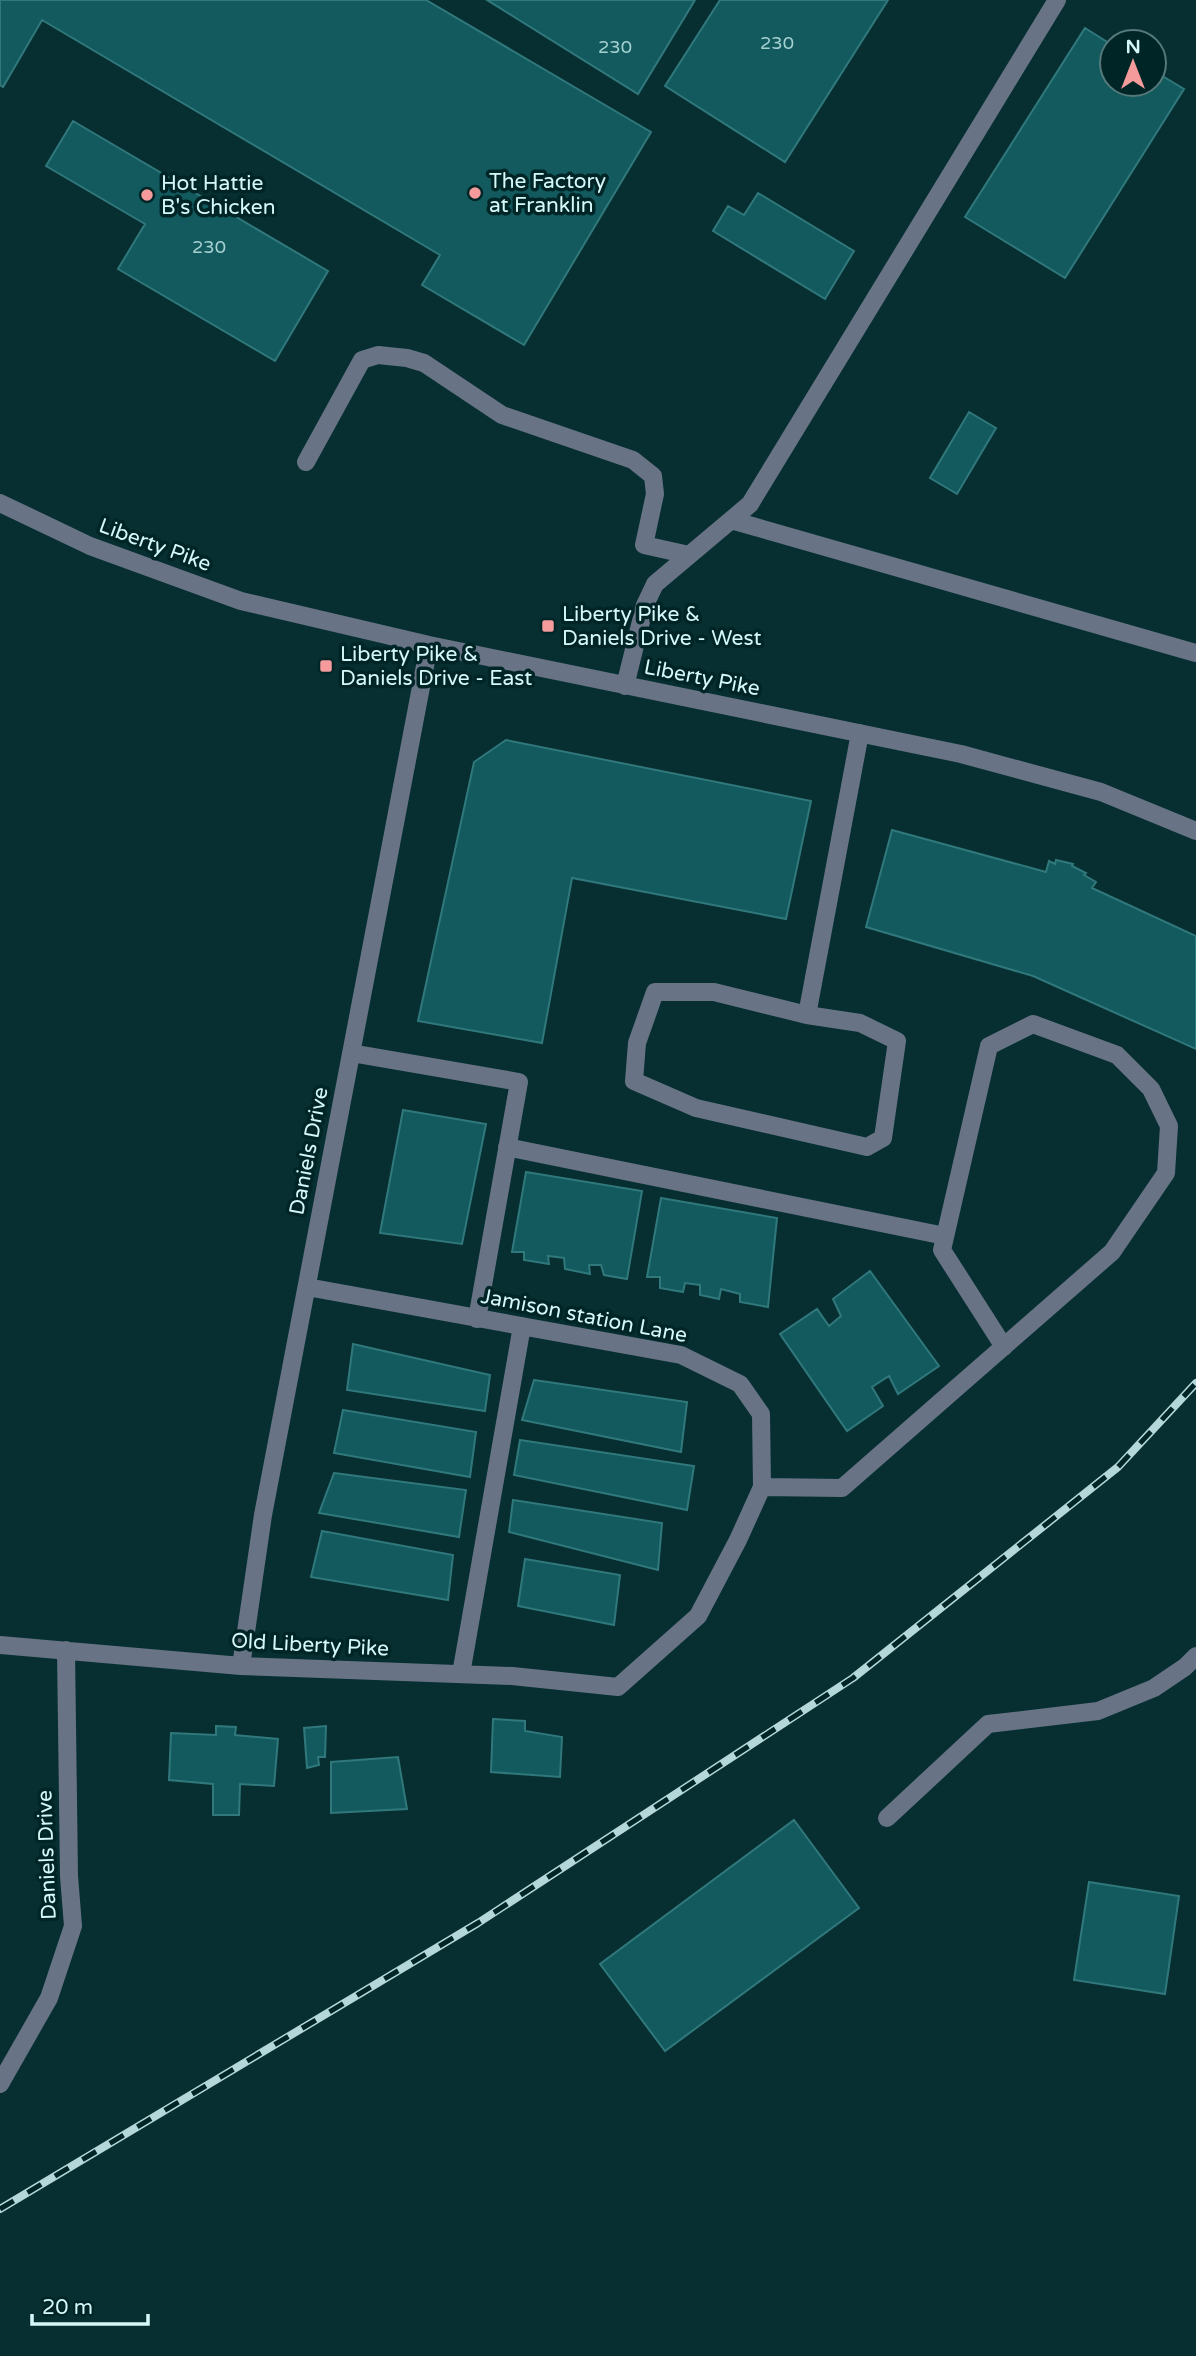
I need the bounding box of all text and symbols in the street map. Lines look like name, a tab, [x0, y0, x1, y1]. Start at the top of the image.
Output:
north arrow	[1098, 28, 1168, 98]
house number: 230	[760, 32, 794, 54]
house number: 230	[598, 36, 632, 58]
text: N	[1125, 36, 1141, 58]
place label: The Factory at Franklin	[489, 169, 606, 218]
place label: Hot Hattie B's Chicken	[161, 171, 276, 220]
marker: The Factory at Franklin	[467, 185, 483, 201]
marker: Hot Hattie B's Chicken	[139, 187, 155, 203]
house number: 230	[192, 236, 226, 258]
street label: Liberty Pike	[96, 513, 215, 577]
place label: Liberty Pike & Daniels Drive - West	[562, 602, 761, 651]
marker: Liberty Pike & Daniels Drive - West	[540, 618, 556, 634]
place label: Liberty Pike & Daniels Drive - East	[340, 642, 532, 691]
street label: Liberty Pike	[642, 655, 762, 701]
marker: Liberty Pike & Daniels Drive - East	[318, 658, 334, 674]
street label: Daniels Drive	[284, 1085, 334, 1217]
street label: Jamison station Lane	[479, 1284, 689, 1348]
street label: Old Liberty Pike	[230, 1628, 390, 1662]
street label: Daniels Drive	[32, 1790, 62, 1920]
scale bar	[32, 2282, 147, 2326]
text: 20 m	[42, 2295, 93, 2320]

